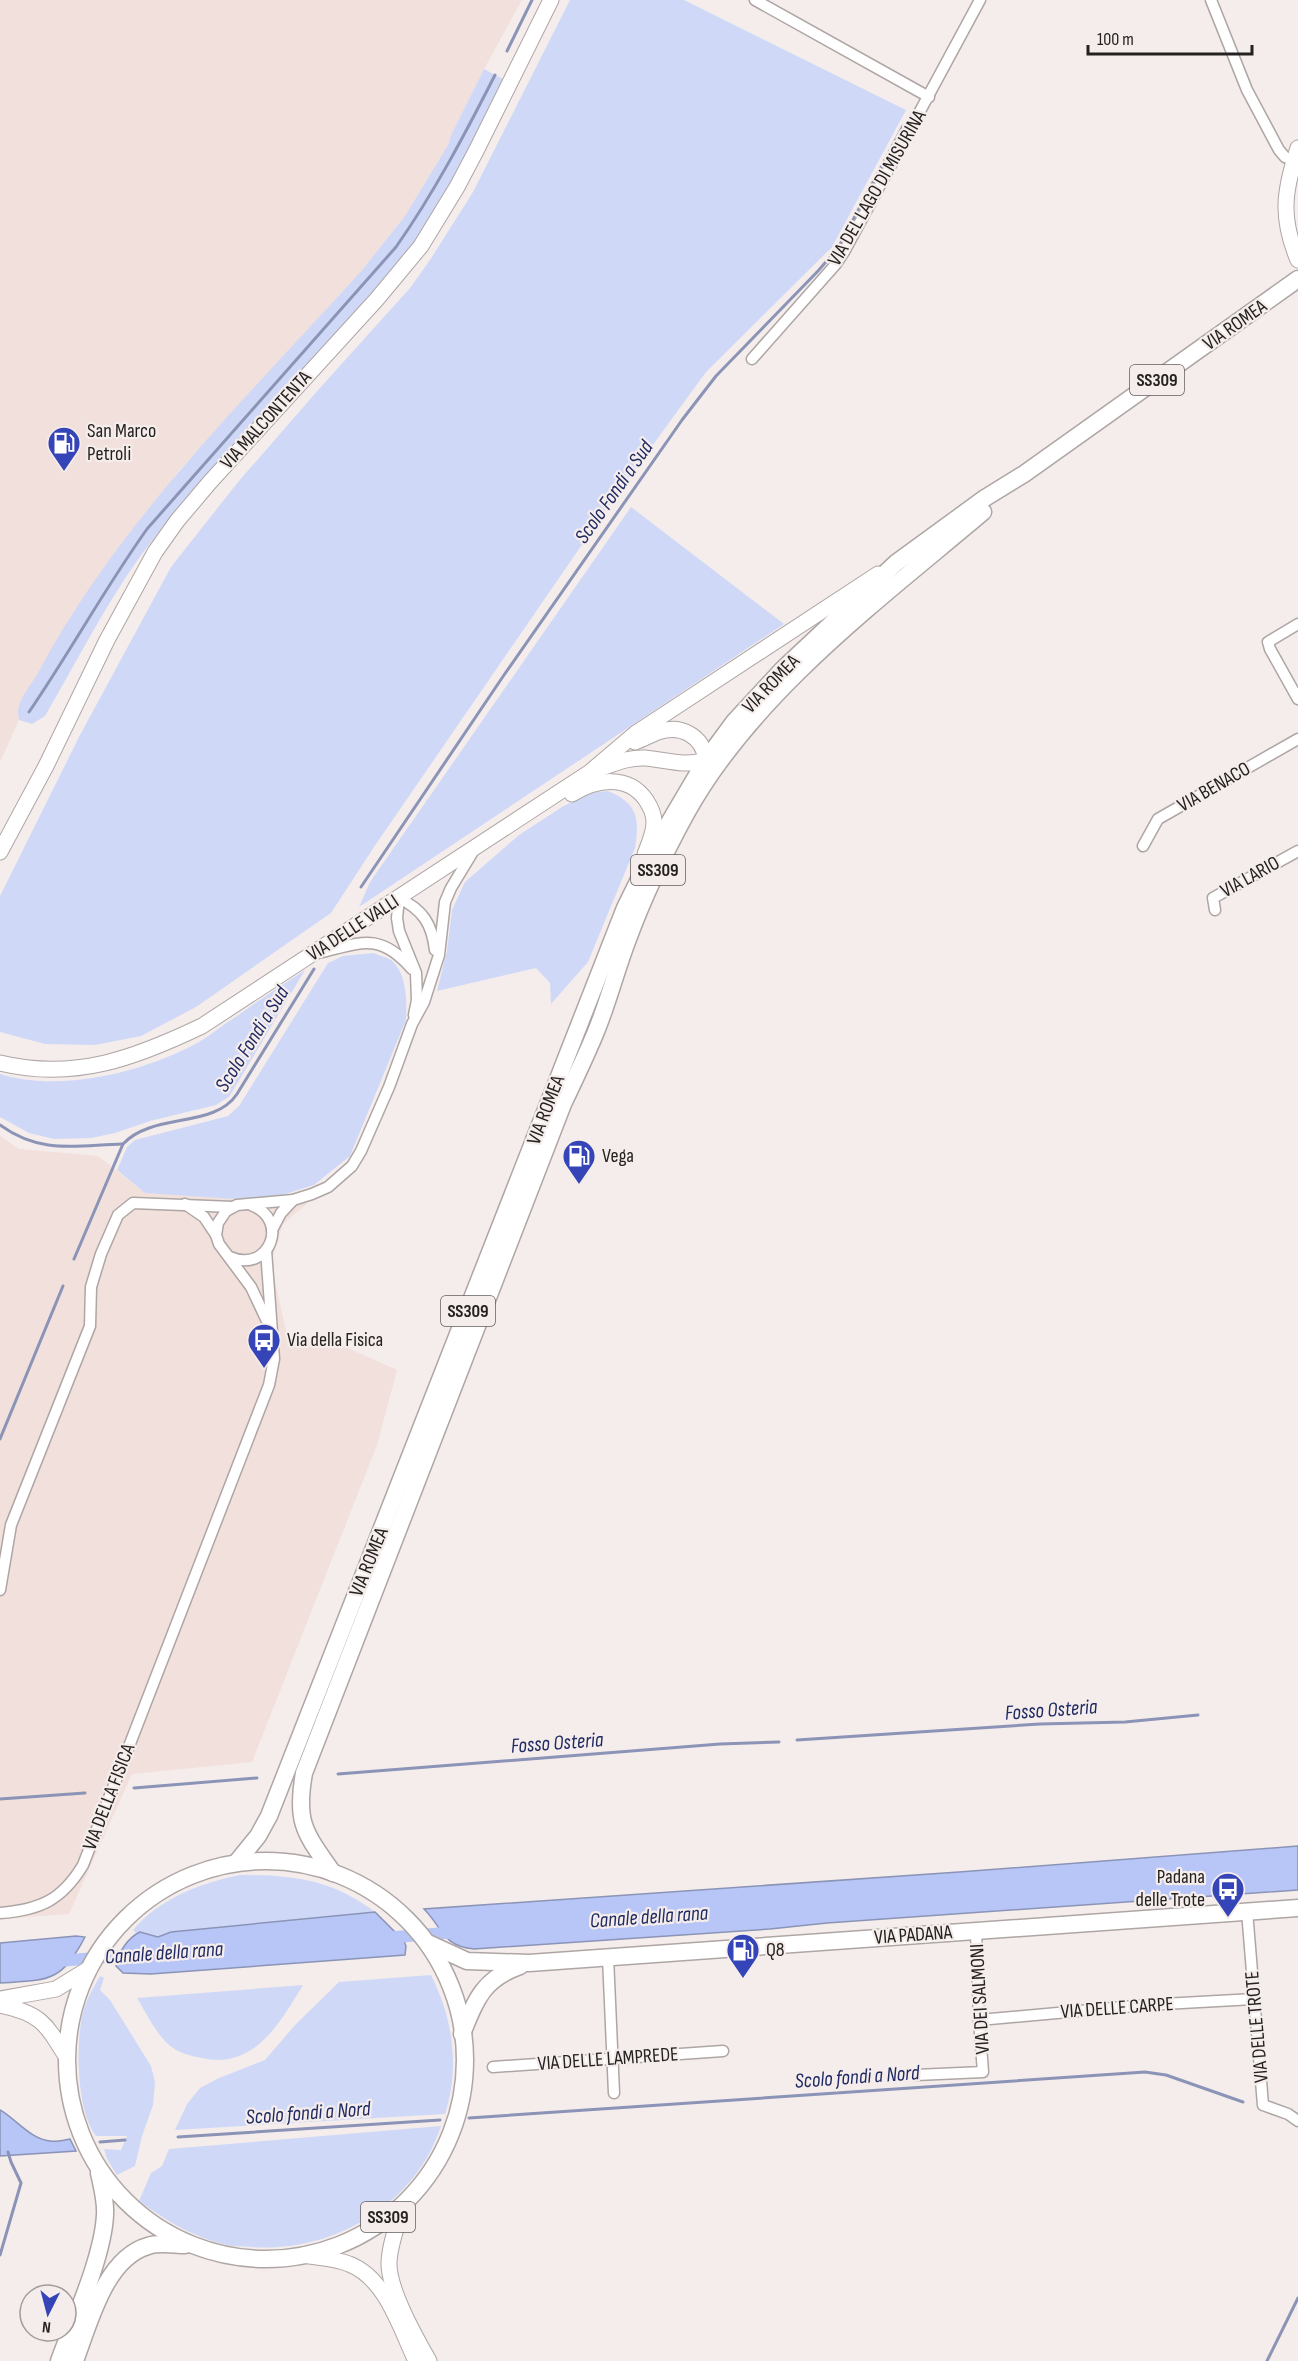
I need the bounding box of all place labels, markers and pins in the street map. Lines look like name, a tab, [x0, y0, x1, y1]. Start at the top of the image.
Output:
place label: San Marco Petroli	[87, 419, 156, 466]
fuel station icon: San Marco Petroli	[46, 425, 82, 472]
fuel station icon: Vega	[561, 1138, 597, 1185]
place label: Vega	[602, 1144, 634, 1168]
bus stop icon: Via della Fisica	[246, 1322, 282, 1369]
place label: Via della Fisica	[287, 1328, 383, 1352]
place label: Padana delle Trote	[1136, 1865, 1205, 1912]
bus stop icon: Padana delle Trote	[1210, 1871, 1246, 1918]
fuel station icon: Q8	[725, 1932, 761, 1979]
place label: Q8	[766, 1938, 785, 1962]

